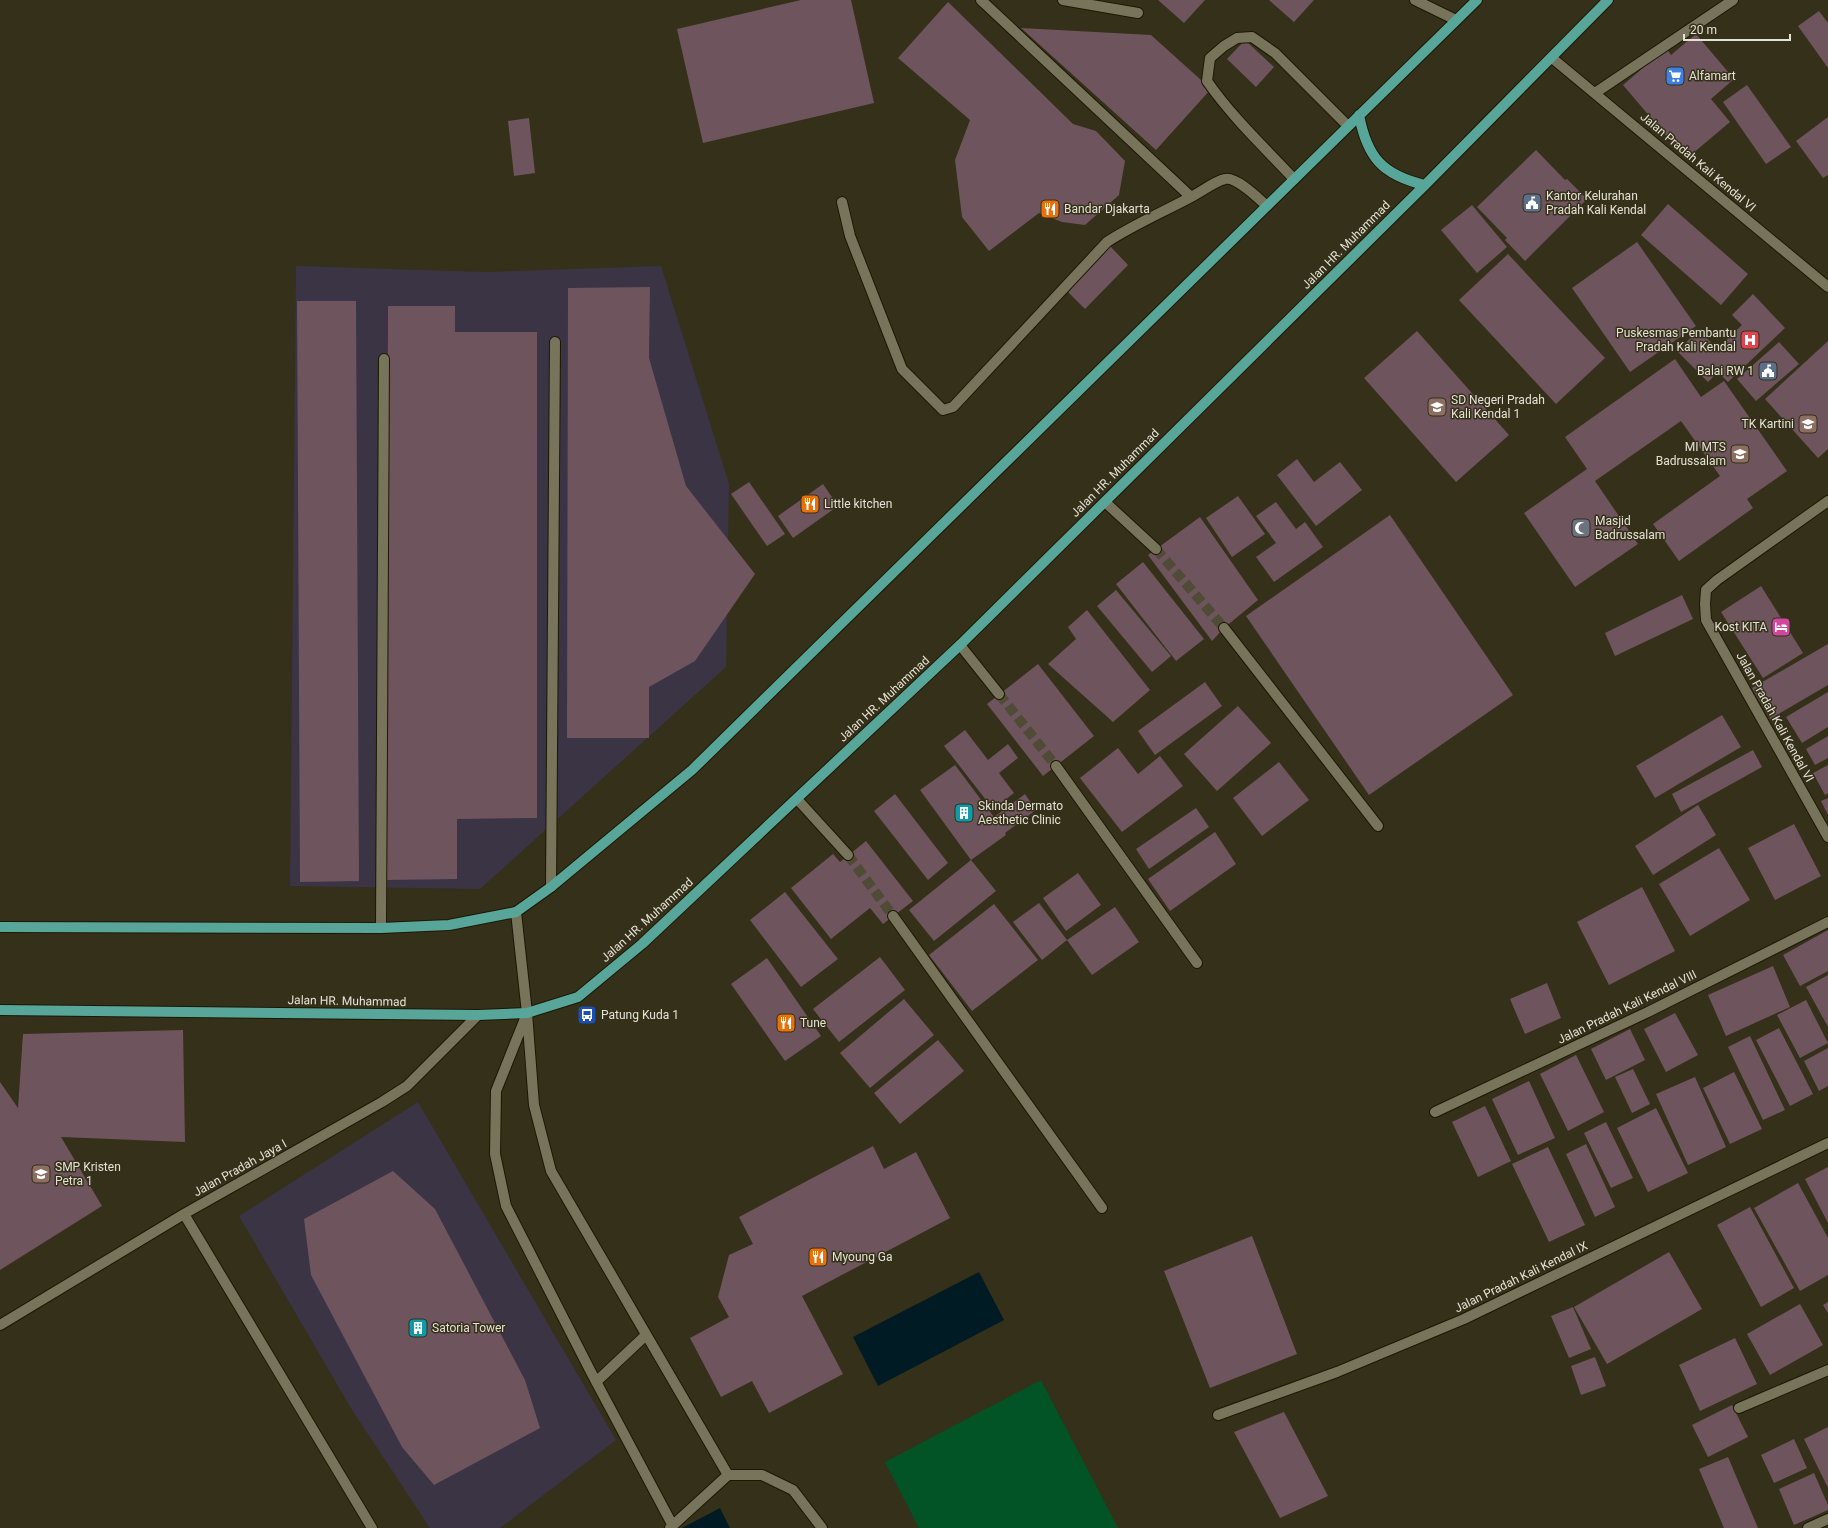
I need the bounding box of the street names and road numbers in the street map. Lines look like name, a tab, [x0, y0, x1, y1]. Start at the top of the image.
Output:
street label: Jalan Pradah Kali Kendal VI	[1637, 110, 1759, 214]
street label: Jalan HR. Muhammad	[1299, 198, 1393, 292]
street label: Jalan HR. Muhammad	[1068, 426, 1162, 520]
street label: Jalan Pradah Kali Kendal VI	[1733, 650, 1817, 784]
street label: Jalan HR. Muhammad	[836, 653, 932, 745]
street label: Jalan HR. Muhammad	[598, 875, 696, 965]
street label: Jalan Pradah Kali Kendal VIII	[1555, 967, 1699, 1047]
street label: Jalan HR. Muhammad	[287, 993, 407, 1009]
street label: Jalan Pradah Jaya I	[191, 1137, 289, 1199]
street label: Jalan Pradah Kali Kendal IX	[1452, 1238, 1590, 1315]

